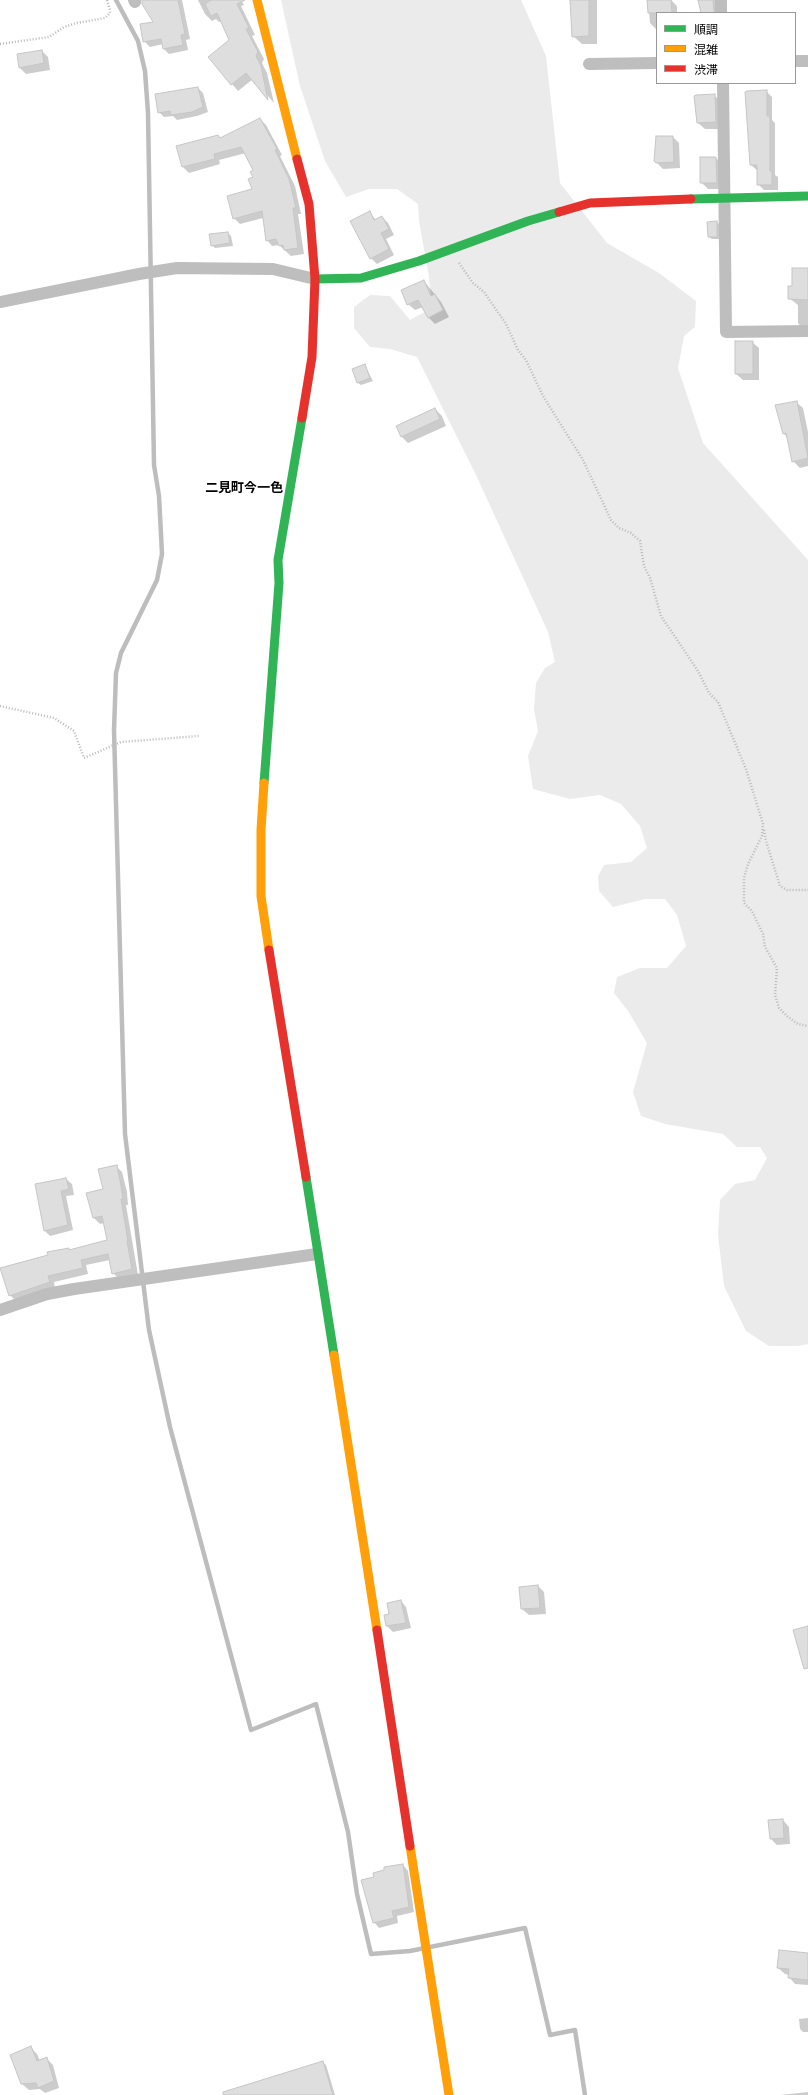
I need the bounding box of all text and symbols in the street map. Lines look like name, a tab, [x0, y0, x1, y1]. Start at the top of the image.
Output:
legend	[656, 12, 796, 84]
text: 順調	[694, 22, 718, 37]
text: 混雑	[694, 42, 718, 57]
text: 渋滞	[694, 62, 718, 77]
district label: 二見町今一色	[205, 480, 283, 496]

